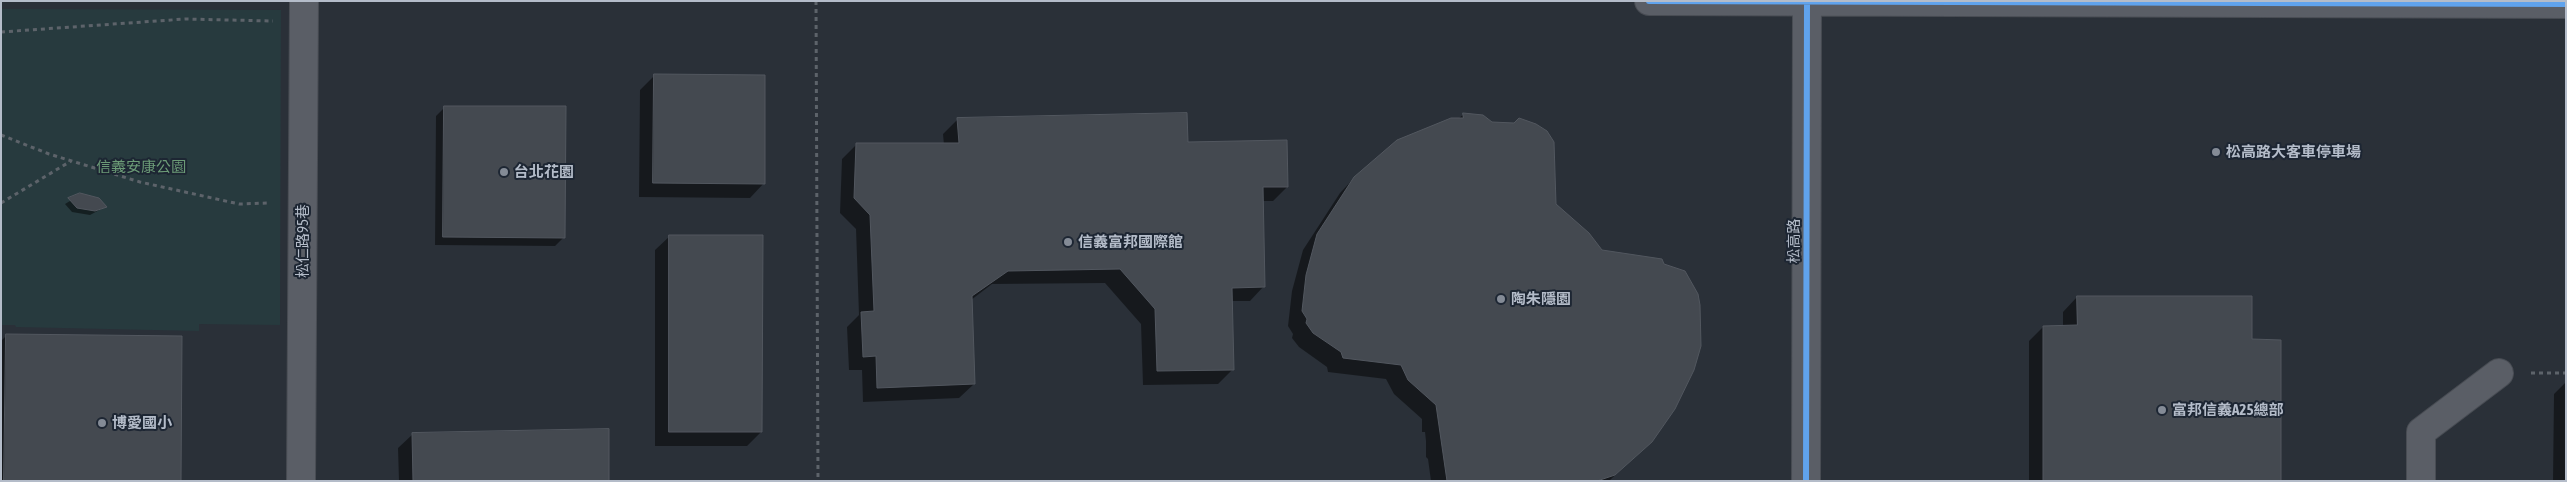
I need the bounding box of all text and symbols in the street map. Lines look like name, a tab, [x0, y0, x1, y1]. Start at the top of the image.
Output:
place label: 松高路大客車停車場	[2226, 143, 2361, 161]
marker: 松高路大客車停車場	[2210, 146, 2222, 158]
park label: 信義安康公園	[96, 158, 186, 176]
place label: 台北花園	[514, 163, 574, 181]
marker: 台北花園	[498, 166, 510, 178]
street label: 松仁路95巷	[294, 204, 312, 278]
street label: 松高路	[1785, 219, 1803, 263]
place label: 信義富邦國際館	[1078, 233, 1183, 251]
marker: 信義富邦國際館	[1062, 236, 1074, 248]
place label: 陶朱隱園	[1511, 290, 1571, 308]
marker: 陶朱隱園	[1495, 293, 1507, 305]
place label: 富邦信義A25總部	[2172, 401, 2283, 419]
marker: 富邦信義A25總部	[2156, 404, 2168, 416]
place label: 博愛國小	[112, 414, 172, 432]
marker: 博愛國小	[96, 417, 108, 429]

